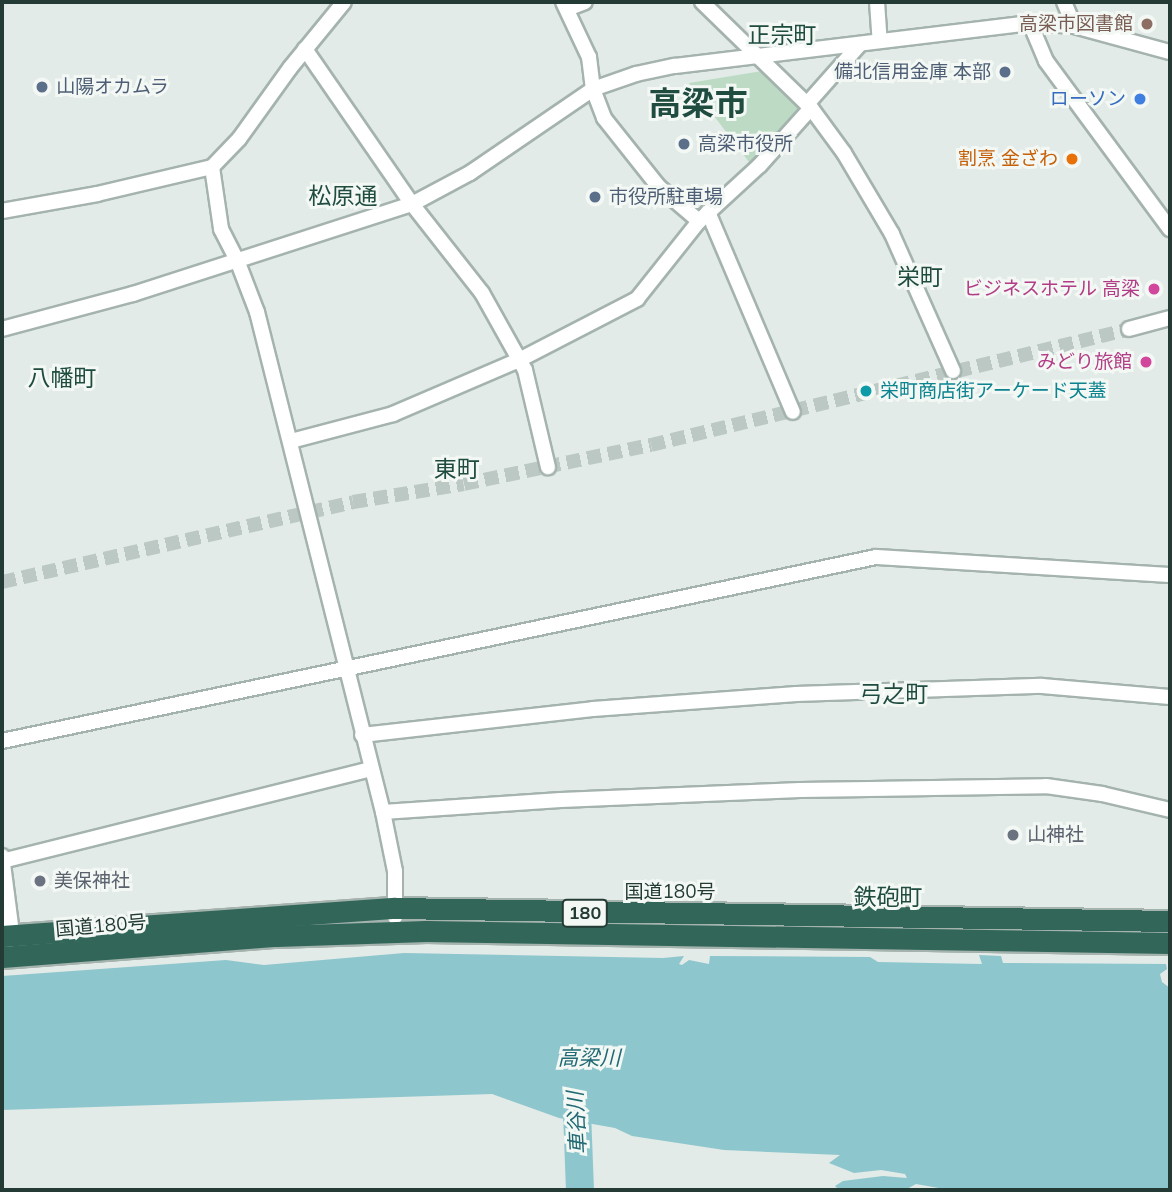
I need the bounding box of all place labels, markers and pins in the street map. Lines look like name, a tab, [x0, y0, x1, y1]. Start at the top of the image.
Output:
place label: 高梁市図書館	[1019, 13, 1133, 35]
marker: 高梁市図書館	[1139, 16, 1155, 32]
place label: 備北信用金庫 本部	[834, 61, 991, 83]
marker: 備北信用金庫 本部	[997, 64, 1013, 80]
place label: 山陽オカムラ	[56, 76, 170, 98]
marker: 山陽オカムラ	[34, 79, 50, 95]
place label: ローソン	[1050, 88, 1126, 110]
marker: ローソン	[1132, 91, 1148, 107]
place label: 高梁市役所	[698, 133, 793, 155]
marker: 高梁市役所	[676, 136, 692, 152]
place label: 割烹 金ざわ	[958, 148, 1058, 170]
marker: 割烹 金ざわ	[1064, 151, 1080, 167]
place label: 市役所駐車場	[609, 186, 723, 208]
marker: 市役所駐車場	[587, 189, 603, 205]
place label: ビジネスホテル 高梁	[964, 278, 1140, 300]
marker: ビジネスホテル 高梁	[1146, 281, 1162, 297]
place label: みどり旅館	[1037, 351, 1132, 373]
marker: みどり旅館	[1138, 354, 1154, 370]
place label: 栄町商店街アーケード天蓋	[880, 380, 1107, 402]
marker: 栄町商店街アーケード天蓋	[858, 383, 874, 399]
place label: 山神社	[1027, 824, 1084, 846]
marker: 山神社	[1005, 827, 1021, 843]
place label: 美保神社	[54, 870, 130, 892]
marker: 美保神社	[32, 873, 48, 889]

